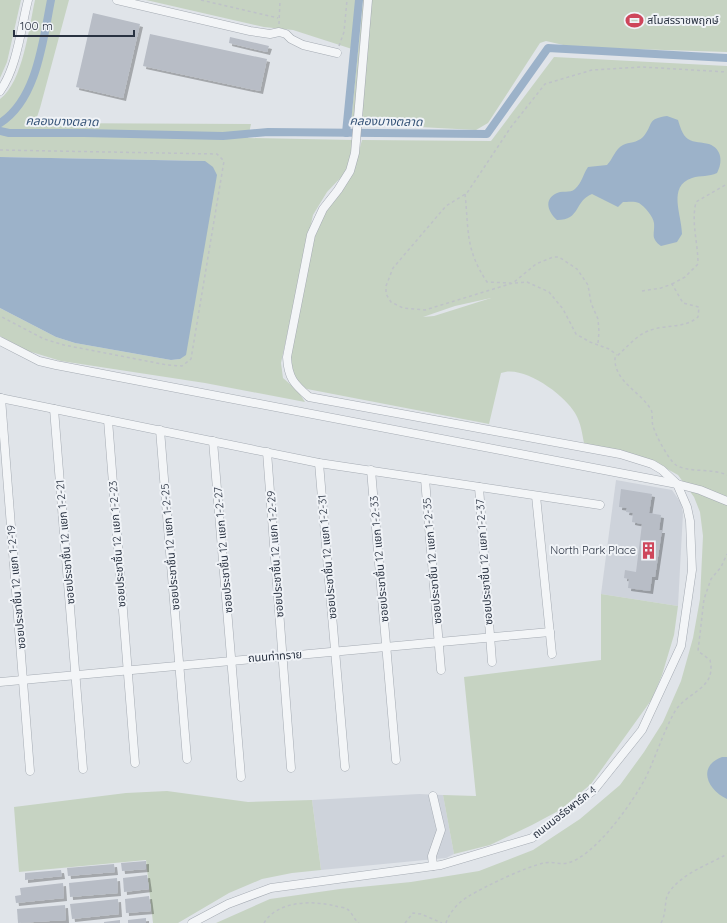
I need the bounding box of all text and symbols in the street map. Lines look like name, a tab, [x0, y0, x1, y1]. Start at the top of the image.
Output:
sports icon: สโมสรราชพฤกษ์	[624, 10, 644, 30]
scale bar	[14, 12, 134, 38]
place label: สโมสรราชพฤกษ์	[647, 13, 719, 27]
text: 100 m	[20, 18, 53, 33]
water label: คลองบางตลาด	[25, 113, 99, 129]
water label: คลองบางตลาด	[349, 113, 423, 129]
street label: ซอยประชาชื่น 12 แยก 1-2-21	[52, 479, 77, 605]
street label: ซอยประชาชื่น 12 แยก 1-2-23	[105, 480, 128, 608]
street label: ซอยประชาชื่น 12 แยก 1-2-25	[157, 483, 183, 611]
street label: ซอยประชาชื่น 12 แยก 1-2-27	[210, 486, 235, 614]
street label: ซอยประชาชื่น 12 แยก 1-2-29	[263, 490, 286, 618]
street label: ซอยประชาชื่น 12 แยก 1-2-31	[314, 494, 339, 620]
street label: ซอยประชาชื่น 12 แยก 1-2-33	[366, 495, 391, 623]
street label: ซอยประชาชื่น 12 แยก 1-2-35	[419, 497, 444, 625]
street label: ซอยประชาชื่น 12 แยก 1-2-37	[472, 498, 495, 626]
street label: ซอยประชาชื่น 12 แยก 1-2-19	[3, 524, 28, 650]
building icon: North Park Place	[639, 540, 659, 560]
place label: North Park Place	[550, 543, 636, 557]
street label: ถนนท่าทราย	[247, 647, 303, 665]
street label: ถนนนอร์ธพาร์ค 4	[529, 782, 599, 841]

